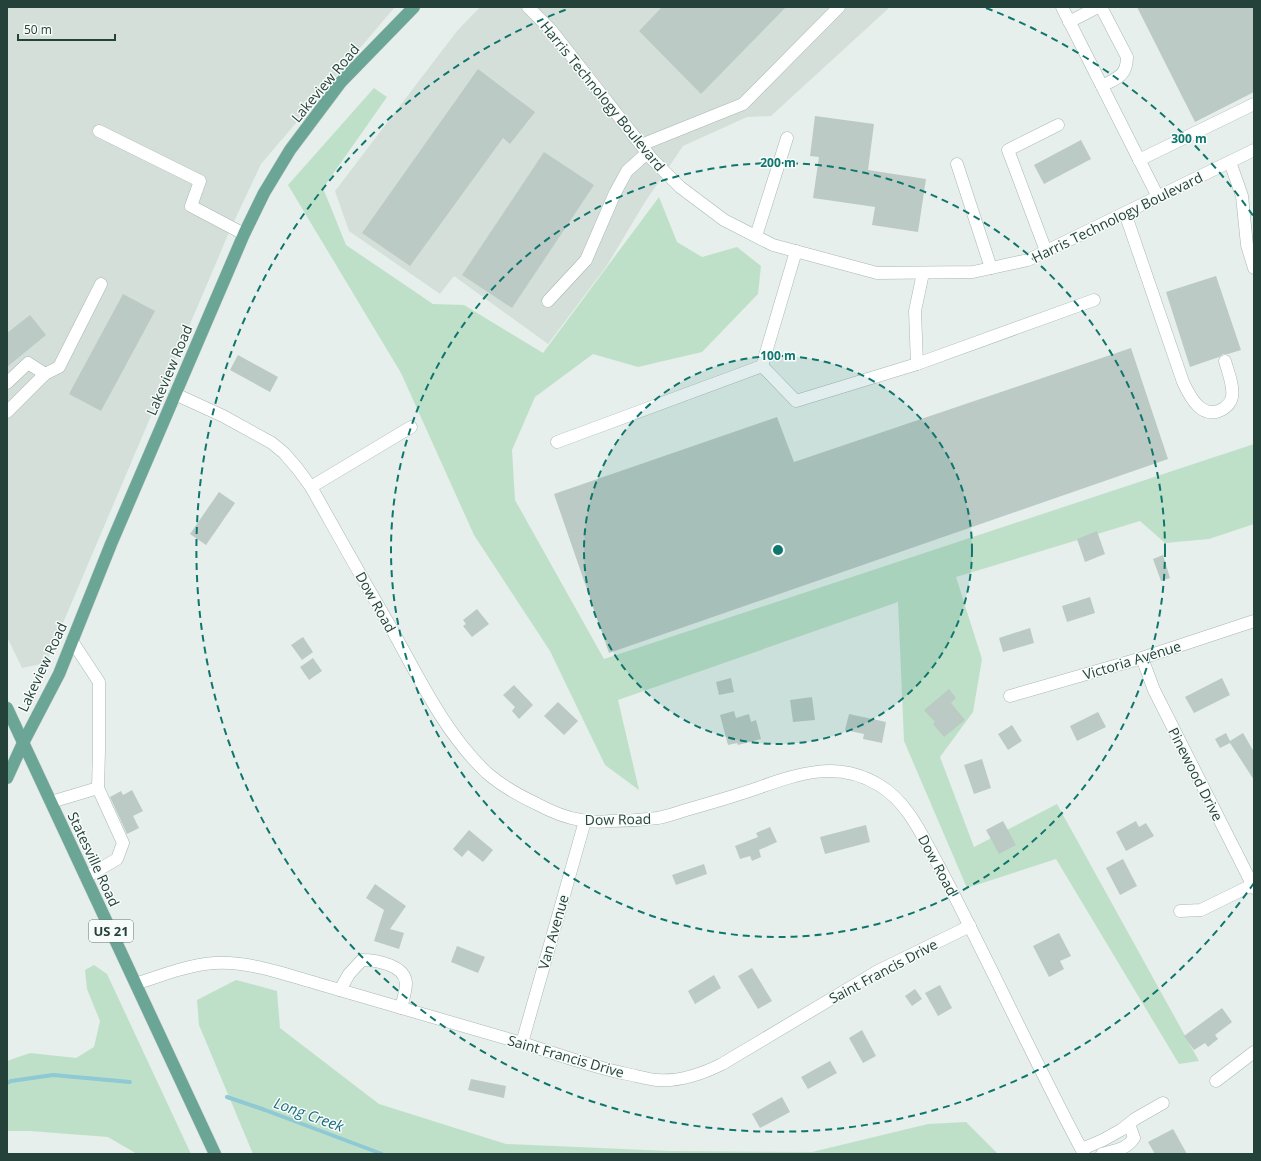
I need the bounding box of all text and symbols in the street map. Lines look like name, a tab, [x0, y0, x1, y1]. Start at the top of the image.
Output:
scale bar	[18, 16, 115, 42]
street label: Harris Technology Boulevard	[536, 17, 670, 175]
text: 50 m	[24, 21, 52, 38]
street label: Lakeview Road	[287, 40, 363, 126]
text: 300 m	[1171, 130, 1207, 147]
text: 200 m	[760, 154, 796, 171]
street label: Harris Technology Boulevard	[1028, 167, 1206, 267]
street label: Lakeview Road	[141, 322, 197, 418]
text: 100 m	[760, 347, 796, 364]
centre of rings	[771, 543, 785, 557]
street label: Dow Road	[352, 568, 400, 636]
street label: Lakeview Road	[13, 619, 71, 715]
street label: Victoria Avenue	[1081, 636, 1183, 684]
street label: Pinewood Drive	[1164, 724, 1228, 824]
street label: Statesville Road	[64, 809, 124, 909]
street label: Dow Road	[585, 809, 651, 829]
street label: Dow Road	[914, 831, 962, 899]
street label: Van Avenue	[533, 892, 573, 972]
road number: US 21	[89, 920, 133, 942]
street label: Saint Francis Drive	[825, 934, 941, 1008]
street label: Saint Francis Drive	[506, 1030, 627, 1082]
water label: Long Creek	[271, 1092, 347, 1136]

